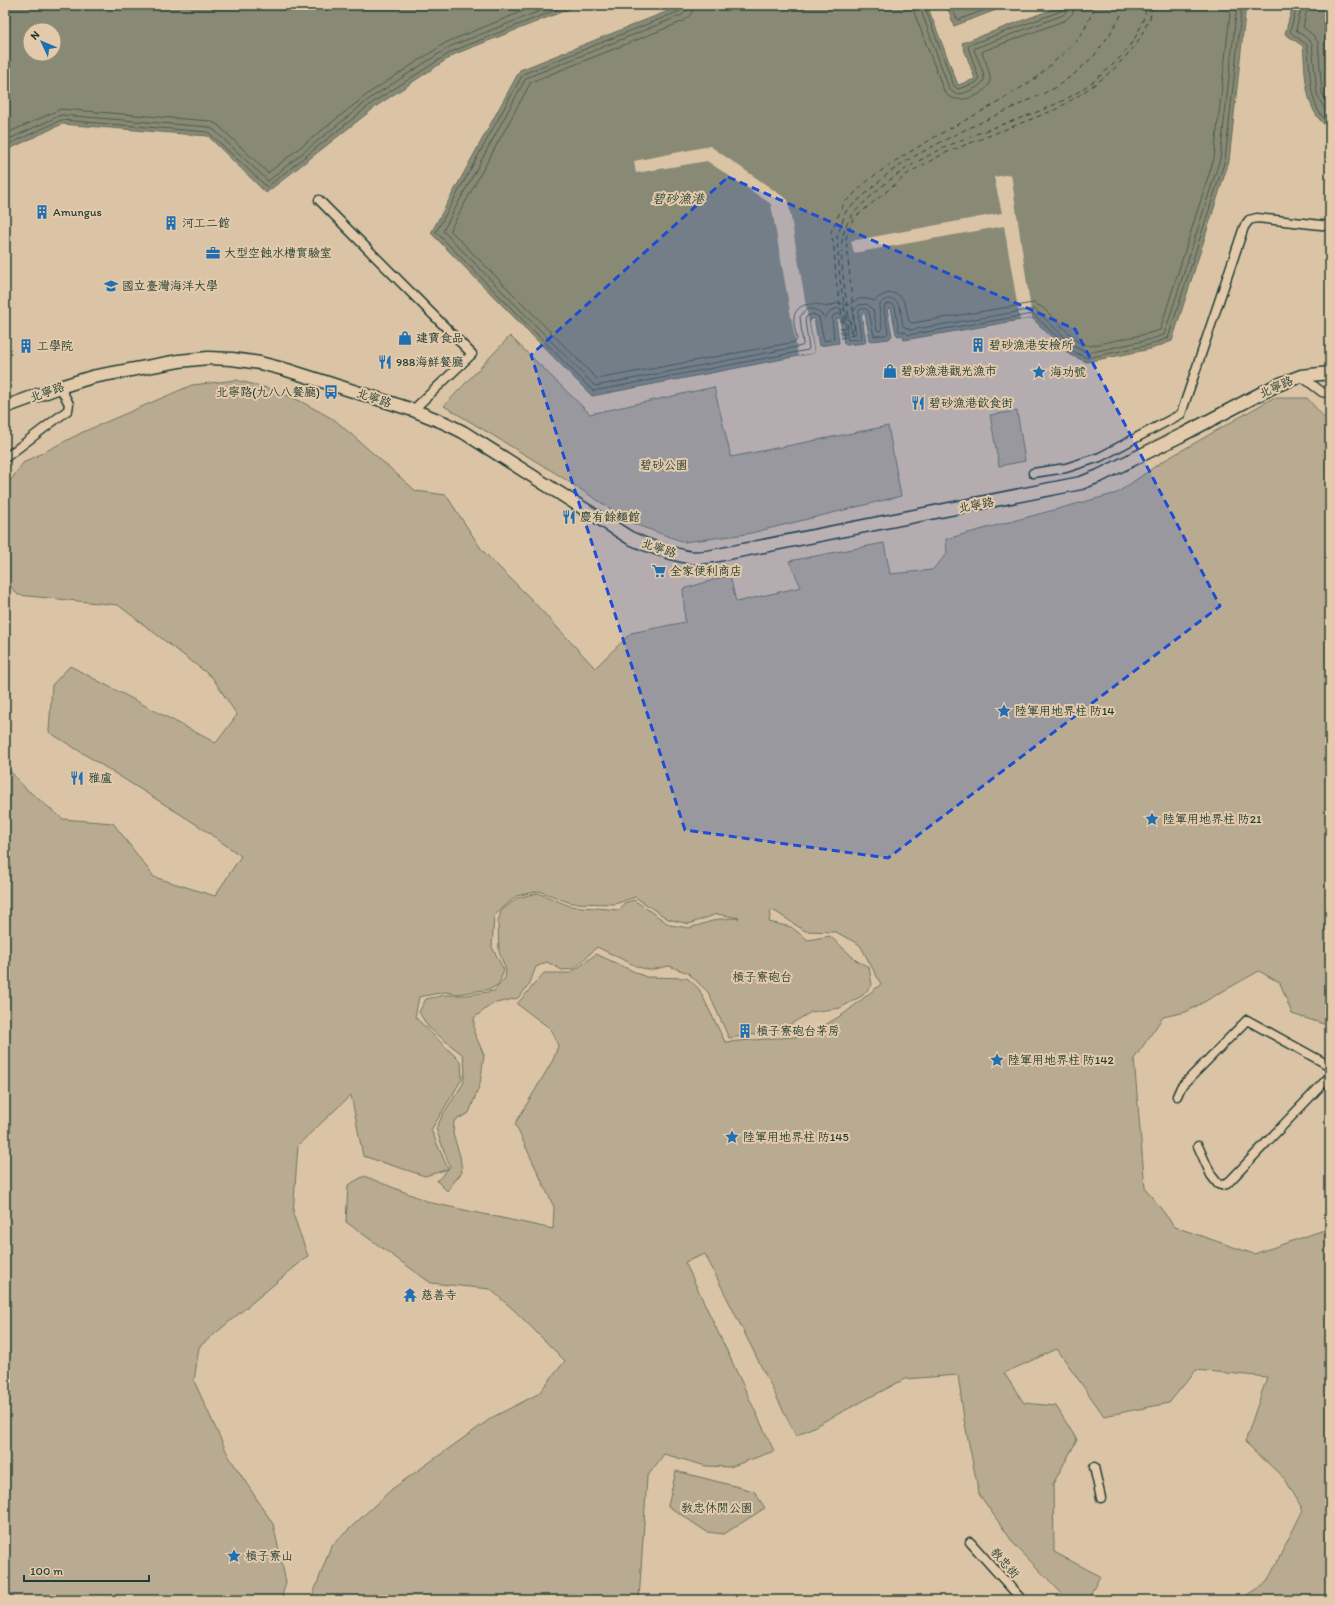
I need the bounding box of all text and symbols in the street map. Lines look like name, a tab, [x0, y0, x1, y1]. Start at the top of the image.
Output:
north arrow	[22, 22, 62, 62]
text: N	[28, 28, 42, 43]
water label: 碧砂漁港	[652, 191, 706, 206]
building icon: Amungus	[34, 204, 50, 220]
place label: Amungus	[53, 205, 102, 219]
building icon: 河工二館	[163, 215, 179, 231]
place label: 河工二館	[182, 216, 230, 230]
office icon: 大型空蝕水槽實驗室	[205, 245, 221, 261]
place label: 大型空蝕水槽實驗室	[224, 246, 332, 260]
school or university icon: 國立臺灣海洋大學	[103, 278, 119, 294]
place label: 國立臺灣海洋大學	[122, 279, 218, 293]
shop icon: 建寶食品	[397, 330, 413, 346]
place label: 建寶食品	[416, 331, 464, 345]
building icon: 碧砂漁港安檢所	[970, 337, 986, 353]
building icon: 工學院	[18, 338, 34, 354]
place label: 碧砂漁港安檢所	[989, 338, 1074, 352]
place label: 工學院	[37, 339, 73, 353]
restaurant icon: 988海鮮餐廳	[377, 354, 393, 370]
place label: 988海鮮餐廳	[396, 355, 463, 369]
shop icon: 碧砂漁港觀光漁市	[882, 363, 898, 379]
place label: 碧砂漁港觀光漁市	[901, 364, 997, 378]
place icon: 海功號	[1031, 364, 1047, 380]
place label: 海功號	[1050, 365, 1086, 379]
street label: 北寧路	[1257, 373, 1295, 401]
street label: 北寧路	[28, 379, 66, 405]
bus stop icon: 北寧路(九八八餐廳)	[323, 384, 339, 400]
place label: 北寧路(九八八餐廳)	[216, 385, 320, 399]
street label: 北寧路	[355, 386, 393, 410]
restaurant icon: 碧砂漁港飲食街	[910, 395, 926, 411]
place label: 碧砂漁港飲食街	[929, 396, 1013, 410]
park label: 碧砂公園	[640, 458, 688, 472]
street label: 北寧路	[957, 495, 995, 515]
restaurant icon: 慶有餘麵館	[561, 509, 577, 525]
place label: 慶有餘麵館	[580, 510, 640, 524]
street label: 北寧路	[640, 536, 678, 560]
supermarket icon: 全家便利商店	[651, 563, 667, 579]
place label: 全家便利商店	[670, 564, 742, 578]
place icon: 陸軍用地界柱 防14	[996, 703, 1012, 719]
place label: 陸軍用地界柱 防14	[1015, 704, 1114, 718]
restaurant icon: 雅盧	[69, 770, 85, 786]
place label: 雅盧	[88, 771, 112, 785]
place icon: 陸軍用地界柱 防21	[1144, 811, 1160, 827]
place label: 陸軍用地界柱 防21	[1163, 812, 1262, 826]
park label: 槓子寮砲台	[732, 970, 792, 984]
building icon: 槓子寮砲台茅房	[737, 1023, 753, 1039]
place label: 槓子寮砲台茅房	[756, 1024, 840, 1038]
place icon: 陸軍用地界柱 防142	[989, 1052, 1005, 1068]
place label: 陸軍用地界柱 防142	[1008, 1053, 1114, 1067]
place icon: 陸軍用地界柱 防145	[724, 1129, 740, 1145]
place label: 陸軍用地界柱 防145	[743, 1130, 849, 1144]
temple icon: 慈善寺	[402, 1287, 418, 1303]
place label: 慈善寺	[421, 1288, 457, 1302]
park label: 教忠休閒公園	[681, 1501, 753, 1515]
street label: 教忠街	[988, 1545, 1022, 1581]
place icon: 槓子寮山	[226, 1548, 242, 1564]
place label: 槓子寮山	[245, 1549, 293, 1563]
scale bar	[24, 1557, 149, 1583]
text: 100 m	[30, 1564, 63, 1578]

